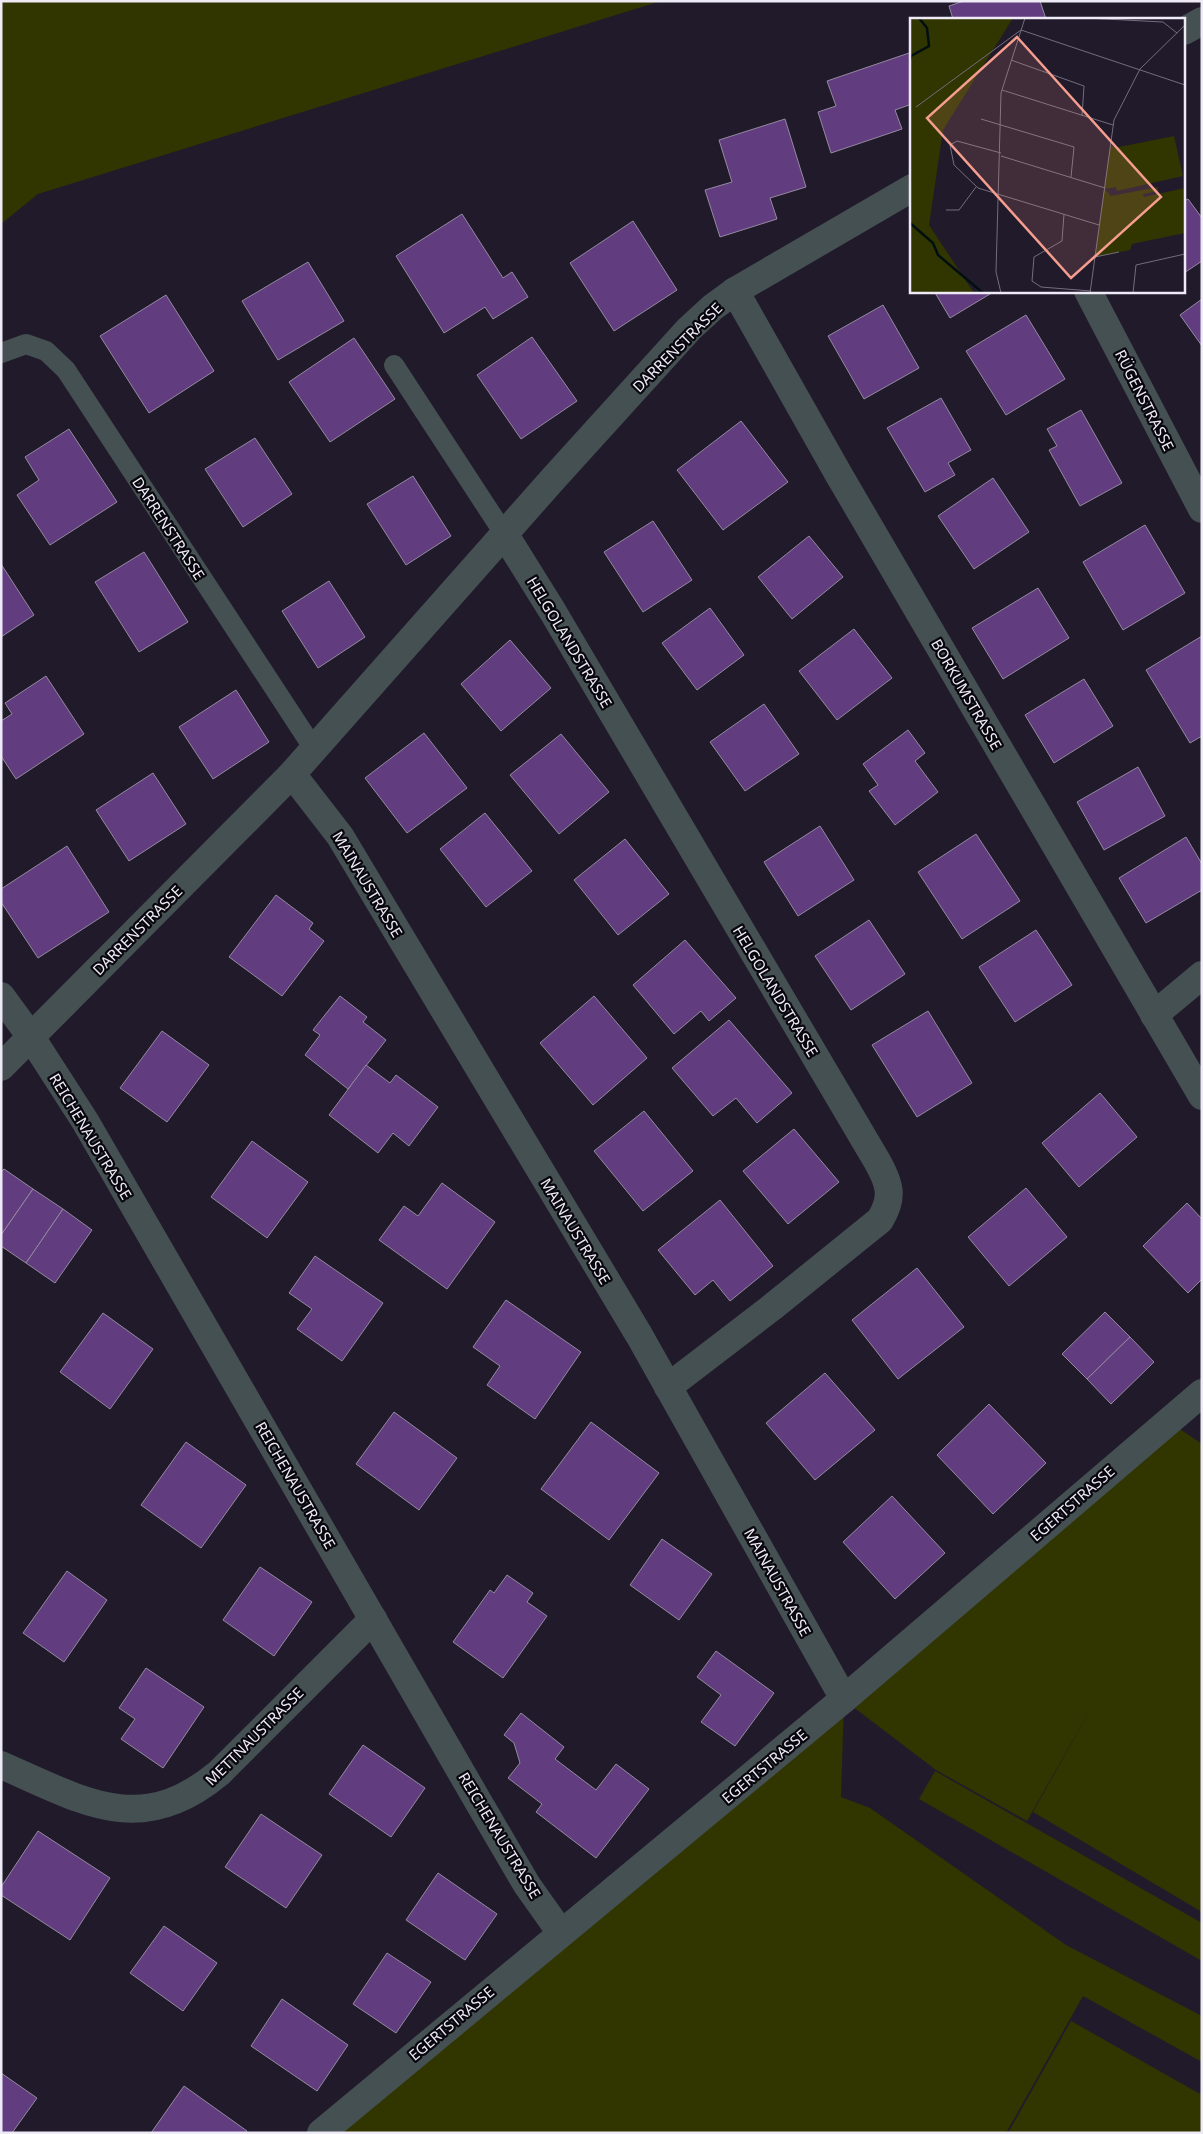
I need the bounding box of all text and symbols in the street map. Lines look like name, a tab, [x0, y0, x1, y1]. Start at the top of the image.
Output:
inset map	[910, 18, 1186, 292]
street label: DARRENSTRASSE	[628, 298, 726, 396]
street label: RÜGENSTRASSE	[1111, 346, 1179, 454]
street label: DARRENSTRASSE	[128, 473, 210, 583]
street label: HELGOLANDSTRASSE	[523, 573, 617, 711]
street label: BORKUMSTRASSE	[927, 635, 1007, 753]
street label: MAINAUSTRASSE	[328, 827, 408, 941]
street label: DARRENSTRASSE	[88, 881, 186, 979]
street label: HELGOLANDSTRASSE	[729, 922, 823, 1060]
street label: REICHENAUSTRASSE	[45, 1069, 137, 1203]
street label: MAINAUSTRASSE	[536, 1174, 616, 1288]
street label: REICHENAUSTRASSE	[251, 1418, 341, 1552]
street label: EGERTSTRASSE	[1026, 1461, 1118, 1545]
street label: MAINAUSTRASSE	[740, 1524, 816, 1640]
street label: METTNAUSTRASSE	[201, 1683, 307, 1789]
street label: EGERTSTRASSE	[717, 1724, 811, 1808]
street label: REICHENAUSTRASSE	[454, 1768, 546, 1902]
street label: EGERTSTRASSE	[404, 1981, 498, 2065]

